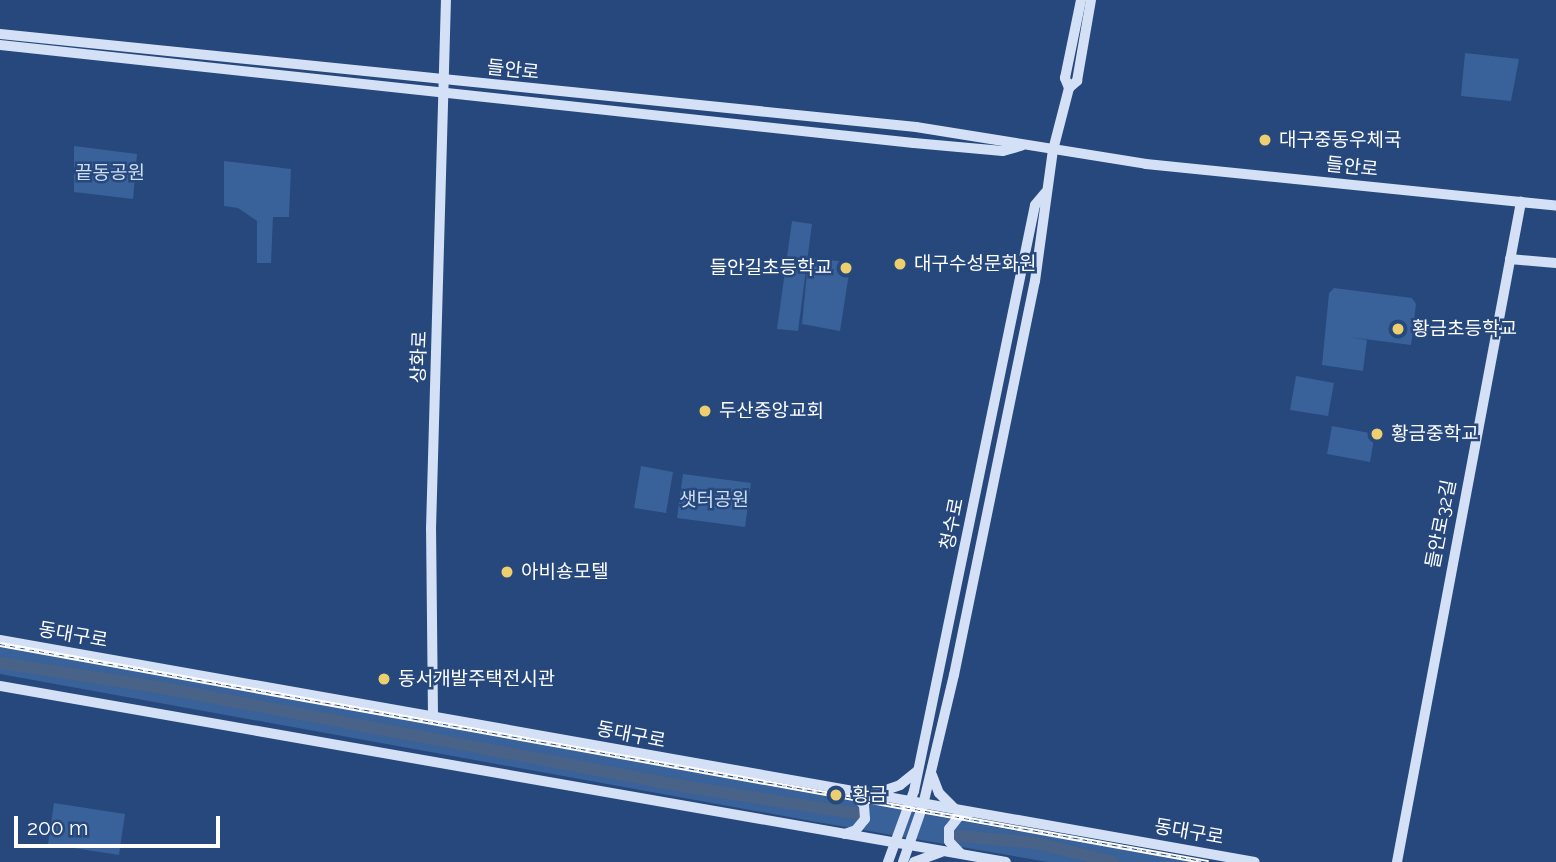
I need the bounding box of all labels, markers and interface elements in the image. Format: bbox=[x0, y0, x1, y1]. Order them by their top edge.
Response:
street label: 들안로 bbox=[486, 56, 540, 84]
place label: 대구중동우체국 bbox=[1279, 129, 1401, 151]
marker: 대구중동우체국 bbox=[1257, 132, 1273, 148]
street label: 들안로 bbox=[1325, 153, 1379, 181]
park label: 끝동공원 bbox=[75, 162, 145, 184]
place label: 대구수성문화원 bbox=[914, 253, 1036, 275]
marker: 대구수성문화원 bbox=[892, 256, 908, 272]
place label: 들안길초등학교 bbox=[710, 257, 832, 279]
marker: 들안길초등학교 bbox=[838, 260, 854, 276]
place label: 황금초등학교 bbox=[1412, 318, 1517, 340]
marker: 황금초등학교 bbox=[1390, 321, 1406, 337]
street label: 상화로 bbox=[407, 330, 431, 384]
place label: 두산중앙교회 bbox=[719, 400, 824, 422]
marker: 두산중앙교회 bbox=[697, 403, 713, 419]
place label: 황금중학교 bbox=[1391, 423, 1478, 445]
marker: 황금중학교 bbox=[1369, 426, 1385, 442]
street label: 들안로32길 bbox=[1421, 478, 1461, 570]
park label: 샛터공원 bbox=[679, 489, 749, 511]
street label: 청수로 bbox=[936, 496, 968, 552]
place label: 아비숑모텔 bbox=[521, 561, 608, 583]
marker: 아비숑모텔 bbox=[499, 564, 515, 580]
street label: 동대구로 bbox=[37, 618, 109, 652]
place label: 동서개발주택전시관 bbox=[398, 668, 555, 690]
marker: 동서개발주택전시관 bbox=[376, 671, 392, 687]
street label: 동대구로 bbox=[595, 717, 667, 753]
place label: 황금 bbox=[852, 784, 887, 806]
marker: 황금 bbox=[826, 785, 846, 805]
scale bar bbox=[18, 802, 224, 846]
text: 200 m bbox=[27, 815, 88, 840]
street label: 동대구로 bbox=[1153, 815, 1225, 849]

